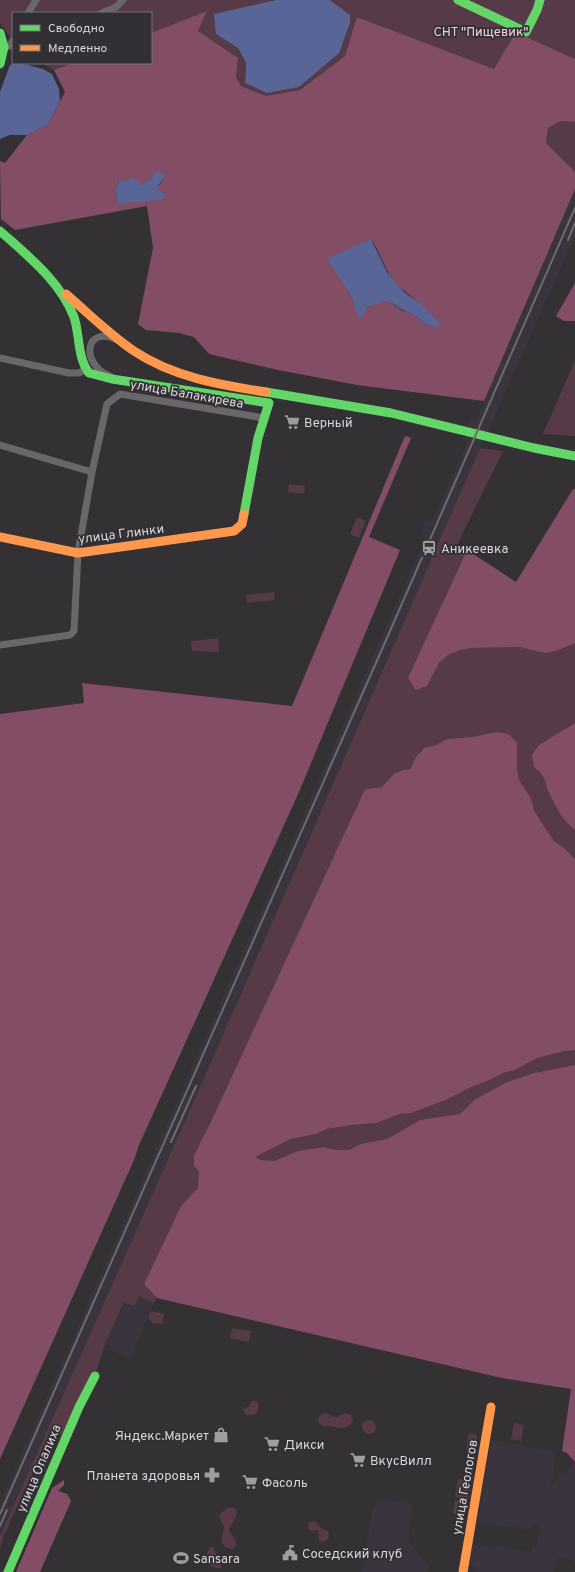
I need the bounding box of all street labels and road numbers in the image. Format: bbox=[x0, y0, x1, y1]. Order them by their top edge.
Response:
street label: улица Балакирева bbox=[129, 377, 245, 413]
street label: улица Глинки bbox=[77, 522, 165, 548]
street label: улица Опалиха bbox=[14, 1422, 66, 1515]
street label: улица Геологов bbox=[450, 1438, 482, 1536]

